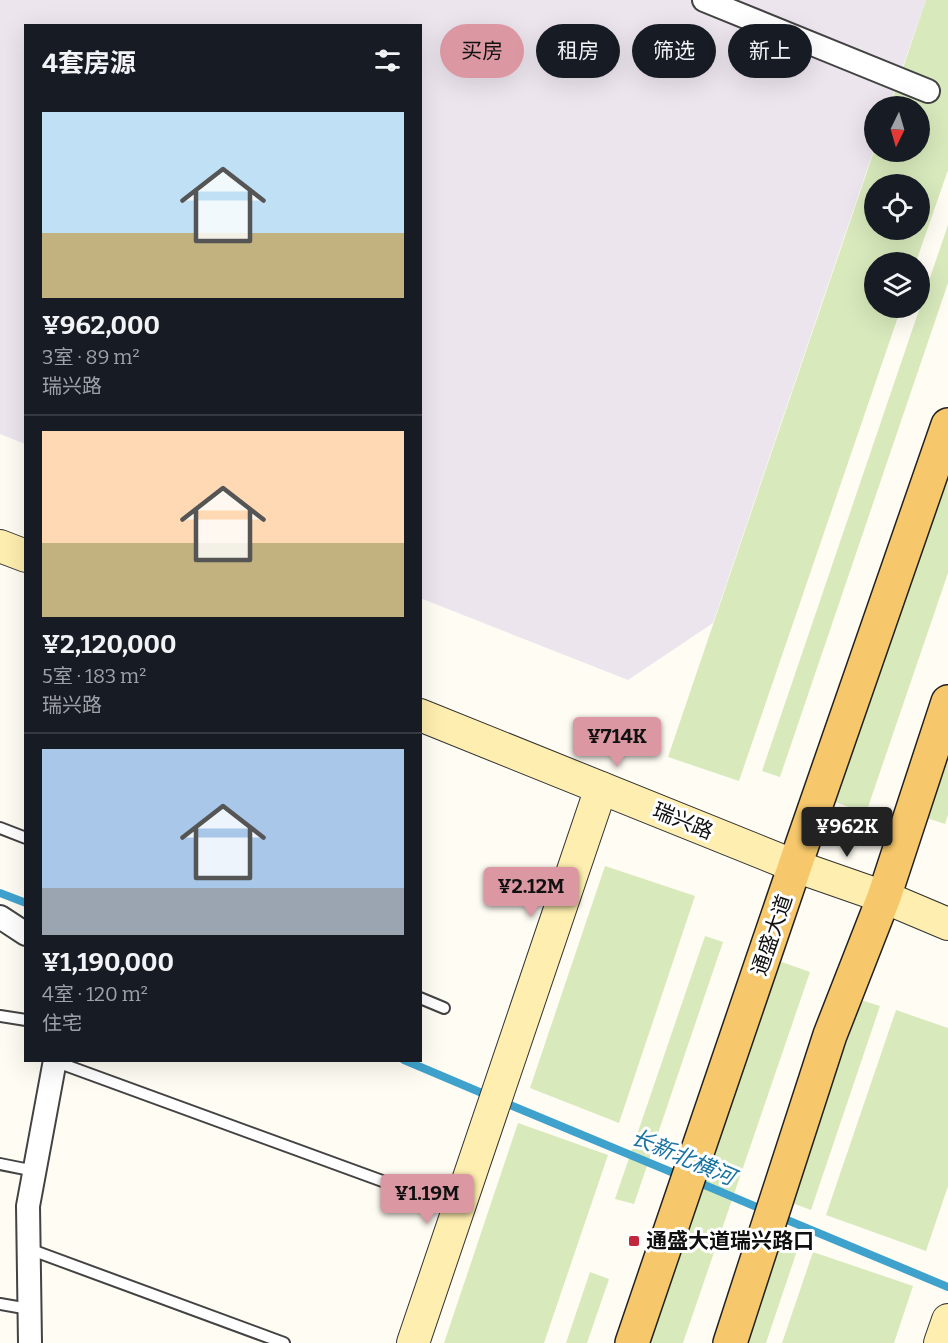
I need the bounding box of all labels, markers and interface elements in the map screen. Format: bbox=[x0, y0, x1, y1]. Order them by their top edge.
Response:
chip: 买房 bbox=[440, 24, 524, 78]
chip: 租房 bbox=[536, 24, 620, 78]
chip: 筛选 bbox=[632, 24, 716, 78]
chip: 新上 bbox=[728, 24, 812, 78]
icon: filters bbox=[371, 44, 404, 77]
text: 4套房源 bbox=[42, 48, 136, 79]
north arrow bbox=[864, 96, 930, 162]
map controls bbox=[864, 96, 930, 318]
icon: home bbox=[169, 151, 277, 259]
button: locate bbox=[864, 174, 930, 240]
button: layers bbox=[864, 252, 930, 318]
text: ¥962,000 bbox=[42, 310, 160, 341]
text: 3室 · 89 m² bbox=[42, 345, 140, 369]
text: 瑞兴路 bbox=[42, 374, 102, 398]
icon: home bbox=[169, 470, 277, 578]
text: ¥2,120,000 bbox=[42, 629, 176, 660]
text: 5室 · 183 m² bbox=[42, 664, 146, 688]
text: 瑞兴路 bbox=[42, 693, 102, 717]
pin: ¥714K bbox=[575, 717, 659, 768]
text: ¥714K bbox=[587, 724, 647, 748]
icon: home bbox=[169, 788, 277, 896]
street label: 瑞兴路 bbox=[649, 797, 717, 845]
pin: ¥962K bbox=[805, 807, 889, 858]
text: ¥962K bbox=[816, 814, 878, 838]
pin: ¥2.12M bbox=[482, 867, 580, 918]
text: ¥2.12M bbox=[498, 874, 564, 898]
street label: 通盛大道 bbox=[746, 891, 798, 979]
text: ¥1,190,000 bbox=[42, 947, 174, 978]
text: 4室 · 120 m² bbox=[42, 982, 148, 1006]
text: 住宅 bbox=[42, 1011, 82, 1035]
water label: 长新北横河 bbox=[627, 1123, 743, 1192]
pin: ¥1.19M bbox=[378, 1174, 476, 1225]
text: ¥1.19M bbox=[395, 1181, 459, 1205]
place label: 通盛大道瑞兴路口 bbox=[646, 1228, 814, 1254]
marker: 通盛大道瑞兴路口 bbox=[627, 1234, 641, 1248]

